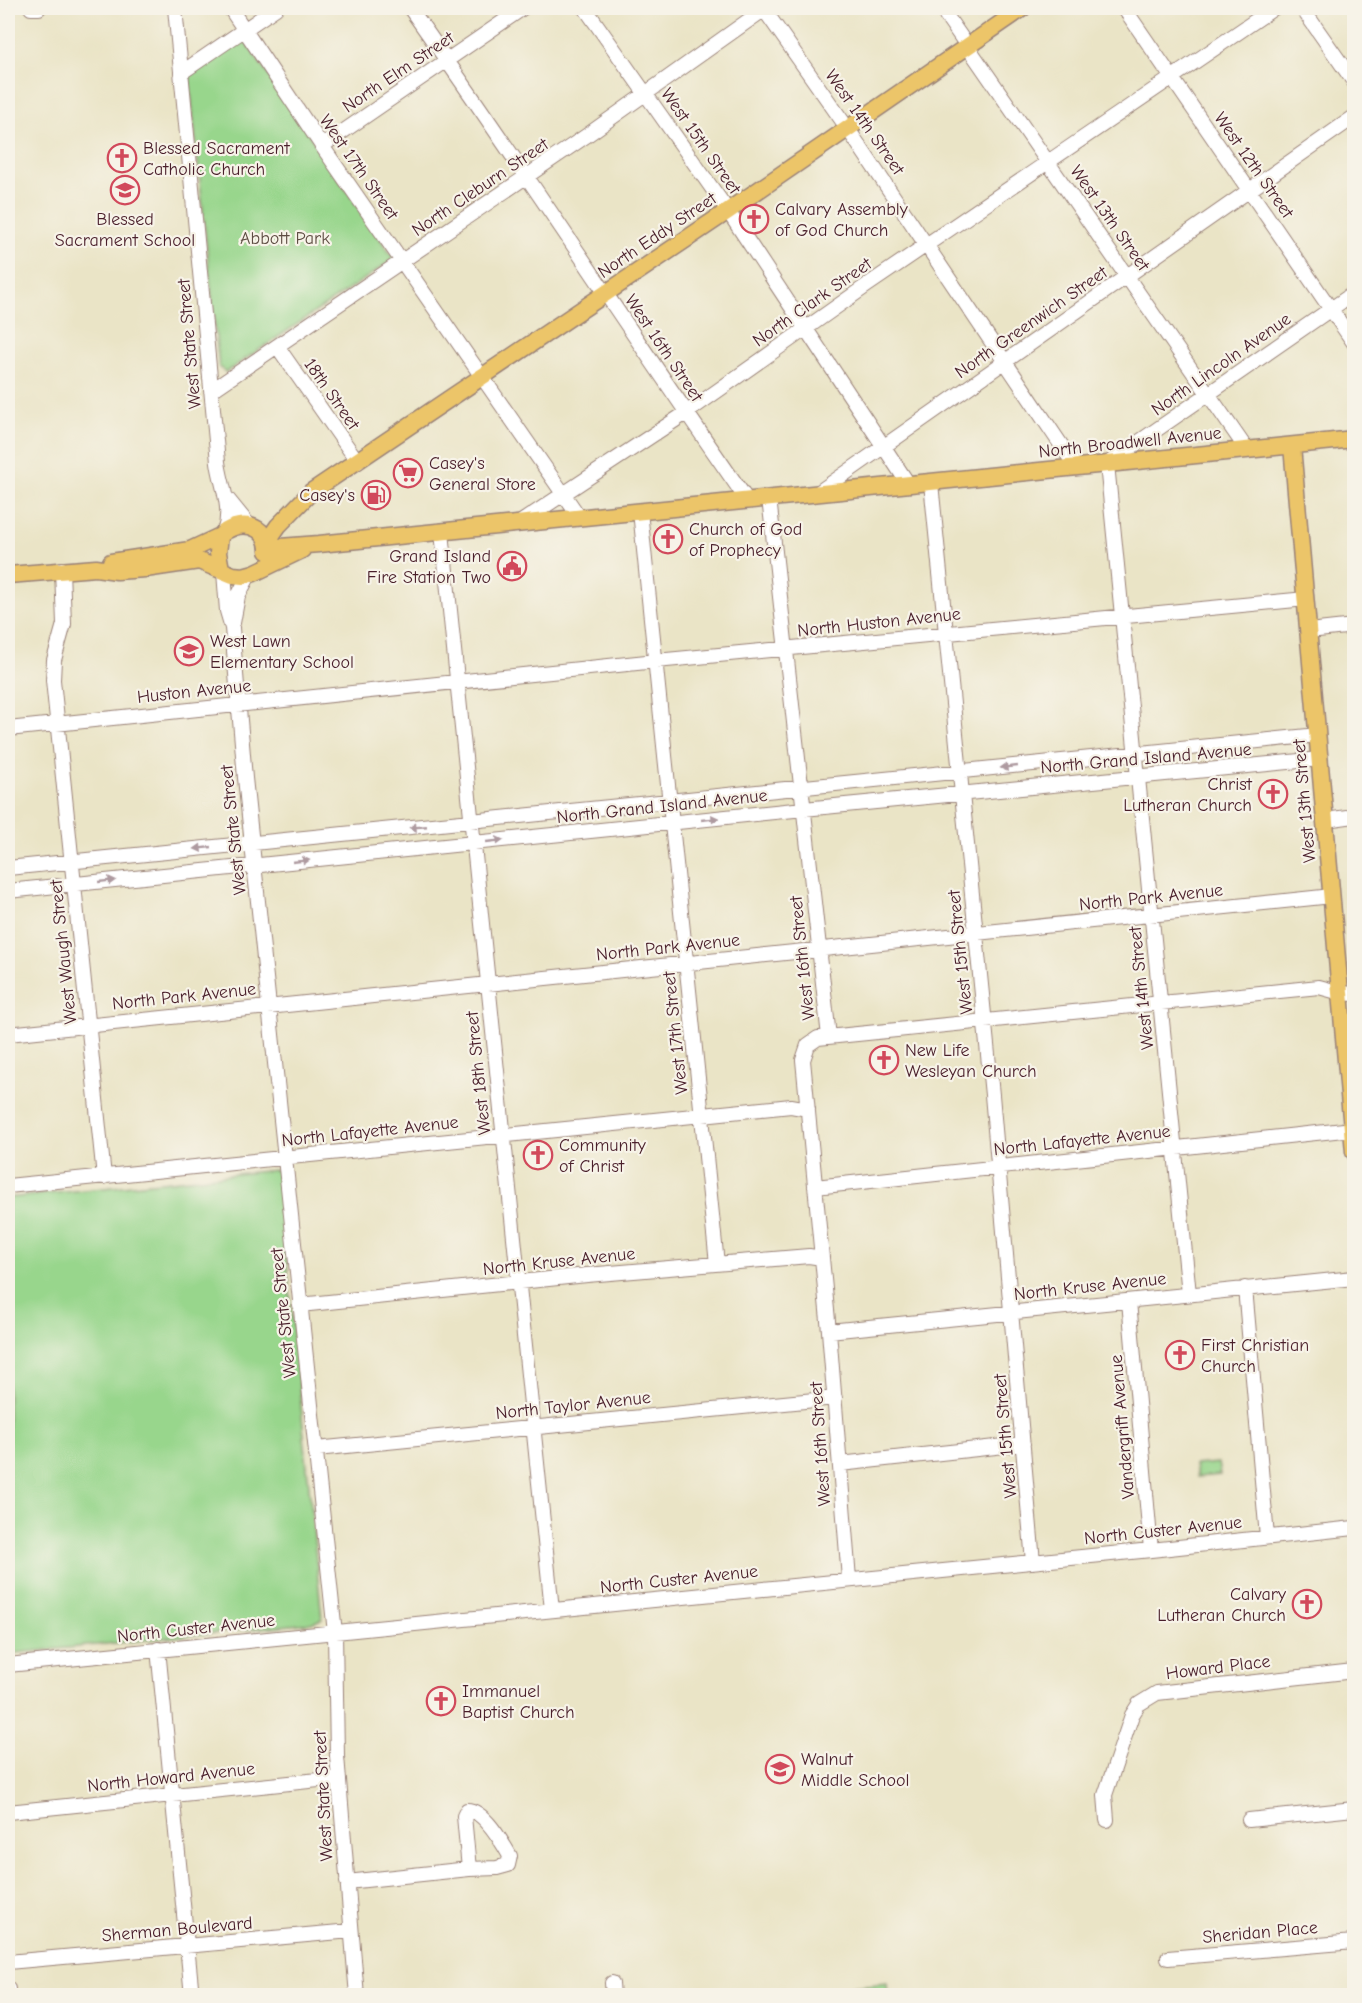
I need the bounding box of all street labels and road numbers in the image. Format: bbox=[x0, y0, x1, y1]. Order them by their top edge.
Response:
street label: North Elm Street bbox=[338, 27, 459, 117]
street label: West 14th Street bbox=[821, 66, 909, 180]
street label: West 15th Street bbox=[656, 84, 745, 199]
street label: West 12th Street bbox=[1209, 108, 1298, 223]
street label: West 17th Street bbox=[315, 111, 403, 225]
street label: North Cleburn Street bbox=[408, 133, 553, 241]
street label: West 13th Street bbox=[1065, 161, 1154, 276]
street label: North Eddy Street bbox=[594, 188, 721, 283]
street label: North Clark Street bbox=[749, 253, 877, 351]
street label: North Greenwich Street bbox=[951, 261, 1112, 383]
street label: West State Street bbox=[173, 277, 206, 410]
street label: West 16th Street bbox=[620, 291, 708, 407]
street label: North Lincoln Avenue bbox=[1148, 308, 1295, 420]
street label: 18th Street bbox=[299, 355, 364, 435]
street label: North Broadwell Avenue bbox=[1038, 422, 1223, 463]
street label: North Huston Avenue bbox=[796, 603, 962, 642]
street label: Huston Avenue bbox=[136, 675, 252, 708]
street label: West 13th Street bbox=[1289, 737, 1320, 864]
street label: North Grand Island Avenue bbox=[1040, 739, 1253, 778]
street label: West State Street bbox=[216, 763, 251, 896]
street label: North Grand Island Avenue bbox=[556, 785, 769, 828]
street label: West Waugh Street bbox=[45, 878, 82, 1025]
street label: North Park Avenue bbox=[1078, 879, 1224, 915]
street label: West 15th Street bbox=[943, 888, 977, 1015]
street label: West 16th Street bbox=[785, 894, 819, 1021]
street label: West 14th Street bbox=[1124, 924, 1158, 1051]
street label: North Park Avenue bbox=[595, 929, 741, 965]
street label: West 17th Street bbox=[659, 970, 692, 1095]
street label: North Park Avenue bbox=[111, 978, 257, 1014]
street label: West 18th Street bbox=[461, 1009, 495, 1136]
street label: North Lafayette Avenue bbox=[281, 1112, 460, 1151]
street label: North Lafayette Avenue bbox=[993, 1121, 1172, 1160]
street label: North Kruse Avenue bbox=[482, 1243, 636, 1280]
street label: West State Street bbox=[266, 1246, 301, 1379]
street label: North Kruse Avenue bbox=[1013, 1268, 1167, 1305]
street label: Vandergrift Avenue bbox=[1106, 1354, 1139, 1500]
street label: West 15th Street bbox=[990, 1372, 1021, 1499]
street label: West 16th Street bbox=[806, 1380, 835, 1507]
street label: North Taylor Avenue bbox=[494, 1387, 652, 1424]
street label: North Custer Avenue bbox=[1083, 1512, 1243, 1549]
street label: North Custer Avenue bbox=[599, 1561, 759, 1598]
street label: North Custer Avenue bbox=[116, 1610, 276, 1647]
street label: Howard Place bbox=[1165, 1651, 1272, 1684]
street label: West State Street bbox=[310, 1729, 337, 1862]
street label: North Howard Avenue bbox=[86, 1758, 256, 1797]
street label: Sherman Boulevard bbox=[101, 1912, 253, 1947]
street label: Sheridan Place bbox=[1202, 1917, 1319, 1948]

